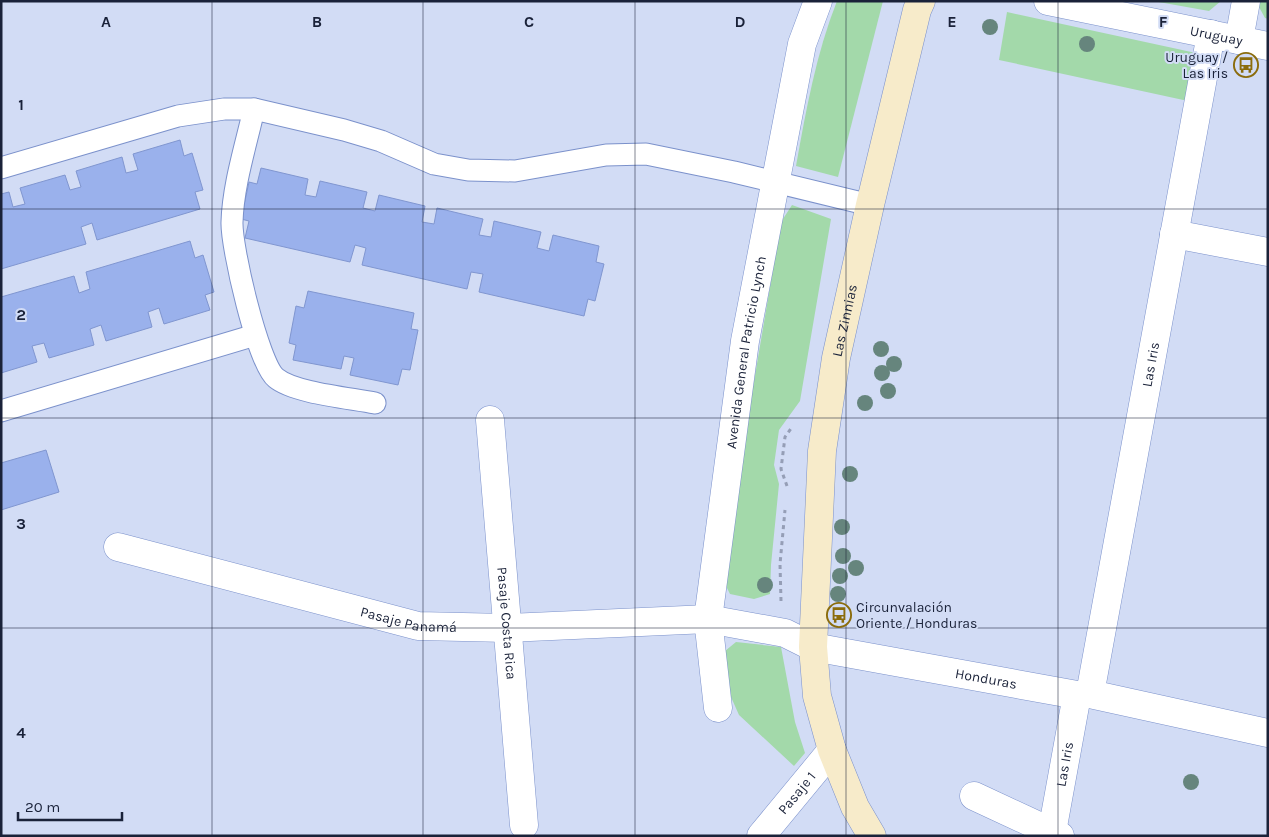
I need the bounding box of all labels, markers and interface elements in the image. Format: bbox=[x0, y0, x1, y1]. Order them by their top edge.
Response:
text: A bbox=[101, 12, 111, 31]
text: B bbox=[312, 12, 322, 31]
text: C bbox=[524, 12, 534, 31]
text: D bbox=[735, 12, 746, 31]
text: E bbox=[947, 12, 957, 31]
text: F bbox=[1159, 12, 1168, 31]
street label: Uruguay bbox=[1189, 22, 1245, 49]
place label: Uruguay / Las Iris bbox=[1165, 49, 1228, 82]
bus stop icon: Uruguay / Las Iris bbox=[1233, 52, 1259, 78]
text: 1 bbox=[18, 95, 24, 114]
street label: Avenida General Patricio Lynch bbox=[722, 254, 770, 450]
street label: Las Zinnias bbox=[828, 283, 861, 358]
text: 2 bbox=[16, 305, 26, 324]
street label: Las Iris bbox=[1138, 341, 1163, 388]
text: 3 bbox=[16, 514, 26, 533]
street label: Pasaje Costa Rica bbox=[494, 566, 520, 680]
place label: Circunvalación Oriente / Honduras bbox=[856, 599, 977, 632]
bus stop icon: Circunvalación Oriente / Honduras bbox=[826, 602, 852, 628]
street label: Pasaje Panamá bbox=[359, 603, 457, 635]
street label: Honduras bbox=[954, 665, 1018, 692]
text: 4 bbox=[16, 723, 26, 742]
street label: Las Iris bbox=[1052, 740, 1077, 788]
street label: Pasaje 1 bbox=[774, 768, 819, 818]
scale bar bbox=[18, 790, 121, 822]
text: 20 m bbox=[25, 798, 60, 816]

